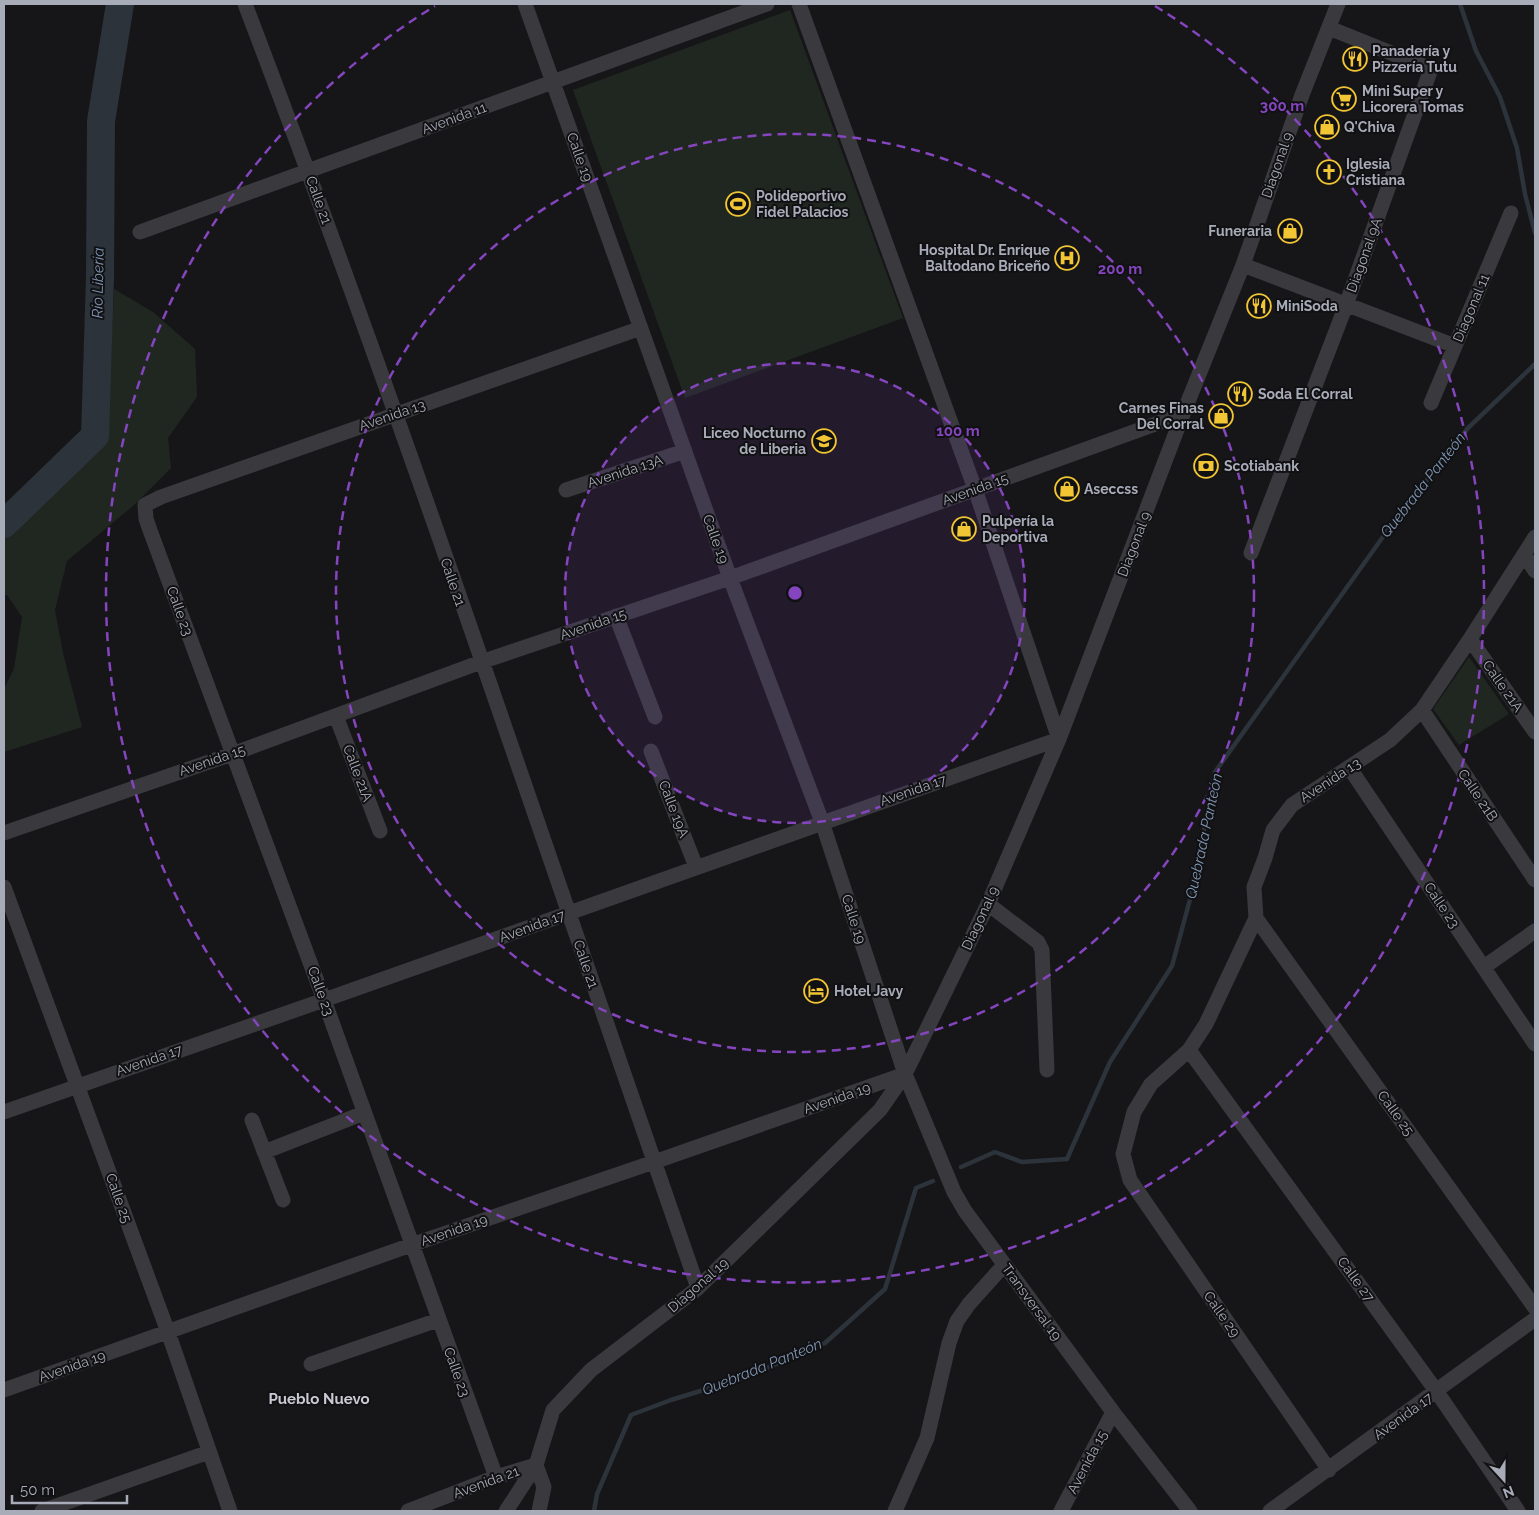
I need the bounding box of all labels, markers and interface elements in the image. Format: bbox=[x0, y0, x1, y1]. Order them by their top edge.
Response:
place label: Panadería y Pizzería Tutu bbox=[1372, 43, 1457, 75]
restaurant icon: Panadería y Pizzería Tutu bbox=[1342, 46, 1368, 72]
place label: Mini Super y Licorera Tomas bbox=[1362, 83, 1464, 115]
supermarket icon: Mini Super y Licorera Tomas bbox=[1331, 86, 1357, 112]
text: 300 m bbox=[1260, 97, 1304, 115]
street label: Avenida 11 bbox=[420, 99, 488, 137]
shop icon: Q'Chiva bbox=[1314, 114, 1340, 140]
place label: Q'Chiva bbox=[1344, 119, 1395, 135]
street label: Calle 19 bbox=[564, 130, 596, 184]
street label: Diagonal 9 bbox=[1258, 130, 1296, 200]
place label: Iglesia Cristiana bbox=[1346, 156, 1405, 188]
church icon: Iglesia Cristiana bbox=[1316, 159, 1342, 185]
street label: Calle 21 bbox=[303, 174, 335, 226]
place label: Polideportivo Fidel Palacios bbox=[756, 188, 849, 220]
sports icon: Polideportivo Fidel Palacios bbox=[725, 191, 751, 217]
street label: Diagonal 9A bbox=[1343, 215, 1385, 294]
shop icon: Funeraria bbox=[1277, 218, 1303, 244]
place label: Funeraria bbox=[1208, 223, 1272, 239]
place label: Hospital Dr. Enrique Baltodano Briceño bbox=[919, 242, 1051, 274]
hospital icon: Hospital Dr. Enrique Baltodano Briceño bbox=[1054, 245, 1080, 271]
water label: Río Liberia bbox=[88, 248, 108, 318]
text: 200 m bbox=[1098, 260, 1142, 278]
street label: Diagonal 11 bbox=[1449, 272, 1493, 344]
restaurant icon: MiniSoda bbox=[1246, 293, 1272, 319]
place label: MiniSoda bbox=[1276, 298, 1338, 314]
restaurant icon: Soda El Corral bbox=[1227, 381, 1253, 407]
place label: Soda El Corral bbox=[1258, 386, 1353, 402]
street label: Avenida 13 bbox=[357, 396, 427, 434]
place label: Carnes Finas Del Corral bbox=[1119, 400, 1205, 432]
shop icon: Carnes Finas Del Corral bbox=[1208, 403, 1234, 429]
text: 100 m bbox=[936, 422, 980, 440]
place label: Liceo Nocturno de Liberia bbox=[703, 425, 807, 457]
school or university icon: Liceo Nocturno de Liberia bbox=[811, 428, 837, 454]
water label: Quebrada Panteón bbox=[1377, 429, 1469, 541]
street label: Avenida 13A bbox=[585, 451, 665, 491]
bank icon: Scotiabank bbox=[1193, 453, 1219, 479]
place label: Scotiabank bbox=[1224, 458, 1299, 474]
street label: Avenida 15 bbox=[940, 470, 1011, 508]
shop icon: Aseccss bbox=[1054, 476, 1080, 502]
place label: Aseccss bbox=[1084, 481, 1138, 497]
street label: Diagonal 9 bbox=[1114, 509, 1154, 579]
street label: Calle 19 bbox=[700, 512, 732, 566]
place label: Pulpería la Deportiva bbox=[982, 513, 1054, 545]
shop icon: Pulpería la Deportiva bbox=[951, 516, 977, 542]
street label: Calle 21 bbox=[437, 556, 469, 608]
street label: Calle 23 bbox=[164, 584, 196, 638]
centre of rings bbox=[786, 584, 804, 602]
street label: Avenida 15 bbox=[558, 605, 629, 643]
street label: Calle 21A bbox=[1479, 657, 1527, 715]
street label: Avenida 15 bbox=[177, 741, 248, 779]
street label: Calle 21A bbox=[340, 742, 376, 804]
street label: Avenida 13 bbox=[1297, 754, 1363, 806]
street label: Calle 21B bbox=[1455, 766, 1501, 824]
street label: Avenida 17 bbox=[878, 771, 949, 809]
water label: Quebrada Panteón bbox=[1182, 772, 1226, 900]
street label: Calle 19A bbox=[656, 778, 692, 841]
street label: Calle 23 bbox=[1421, 879, 1463, 931]
street label: Diagonal 9 bbox=[958, 884, 1002, 952]
street label: Calle 19 bbox=[839, 892, 869, 946]
street label: Avenida 17 bbox=[497, 907, 568, 945]
street label: Calle 21 bbox=[570, 938, 602, 990]
street label: Calle 23 bbox=[305, 964, 337, 1018]
hotel icon: Hotel Javy bbox=[803, 978, 829, 1004]
place label: Hotel Javy bbox=[834, 983, 904, 999]
street label: Avenida 17 bbox=[114, 1041, 185, 1079]
street label: Avenida 19 bbox=[801, 1079, 873, 1117]
street label: Calle 25 bbox=[1374, 1087, 1418, 1139]
street label: Calle 25 bbox=[103, 1171, 135, 1225]
street label: Avenida 19 bbox=[418, 1211, 490, 1249]
street label: Calle 27 bbox=[1334, 1253, 1378, 1305]
street label: Diagonal 19 bbox=[665, 1254, 731, 1316]
street label: Transversal 19 bbox=[999, 1261, 1065, 1343]
street label: Calle 29 bbox=[1200, 1288, 1244, 1340]
water label: Quebrada Panteón bbox=[699, 1335, 825, 1399]
street label: Calle 23 bbox=[441, 1345, 473, 1399]
street label: Avenida 19 bbox=[36, 1347, 108, 1385]
street label: Avenida 17 bbox=[1370, 1389, 1436, 1443]
district label: Pueblo Nuevo bbox=[268, 1390, 370, 1408]
street label: Avenida 15 bbox=[1064, 1427, 1110, 1496]
north arrow bbox=[1479, 1455, 1529, 1505]
street label: Avenida 21 bbox=[451, 1463, 521, 1501]
scale bar bbox=[12, 1472, 128, 1504]
text: 50 m bbox=[20, 1481, 55, 1499]
text: N bbox=[1501, 1483, 1517, 1502]

